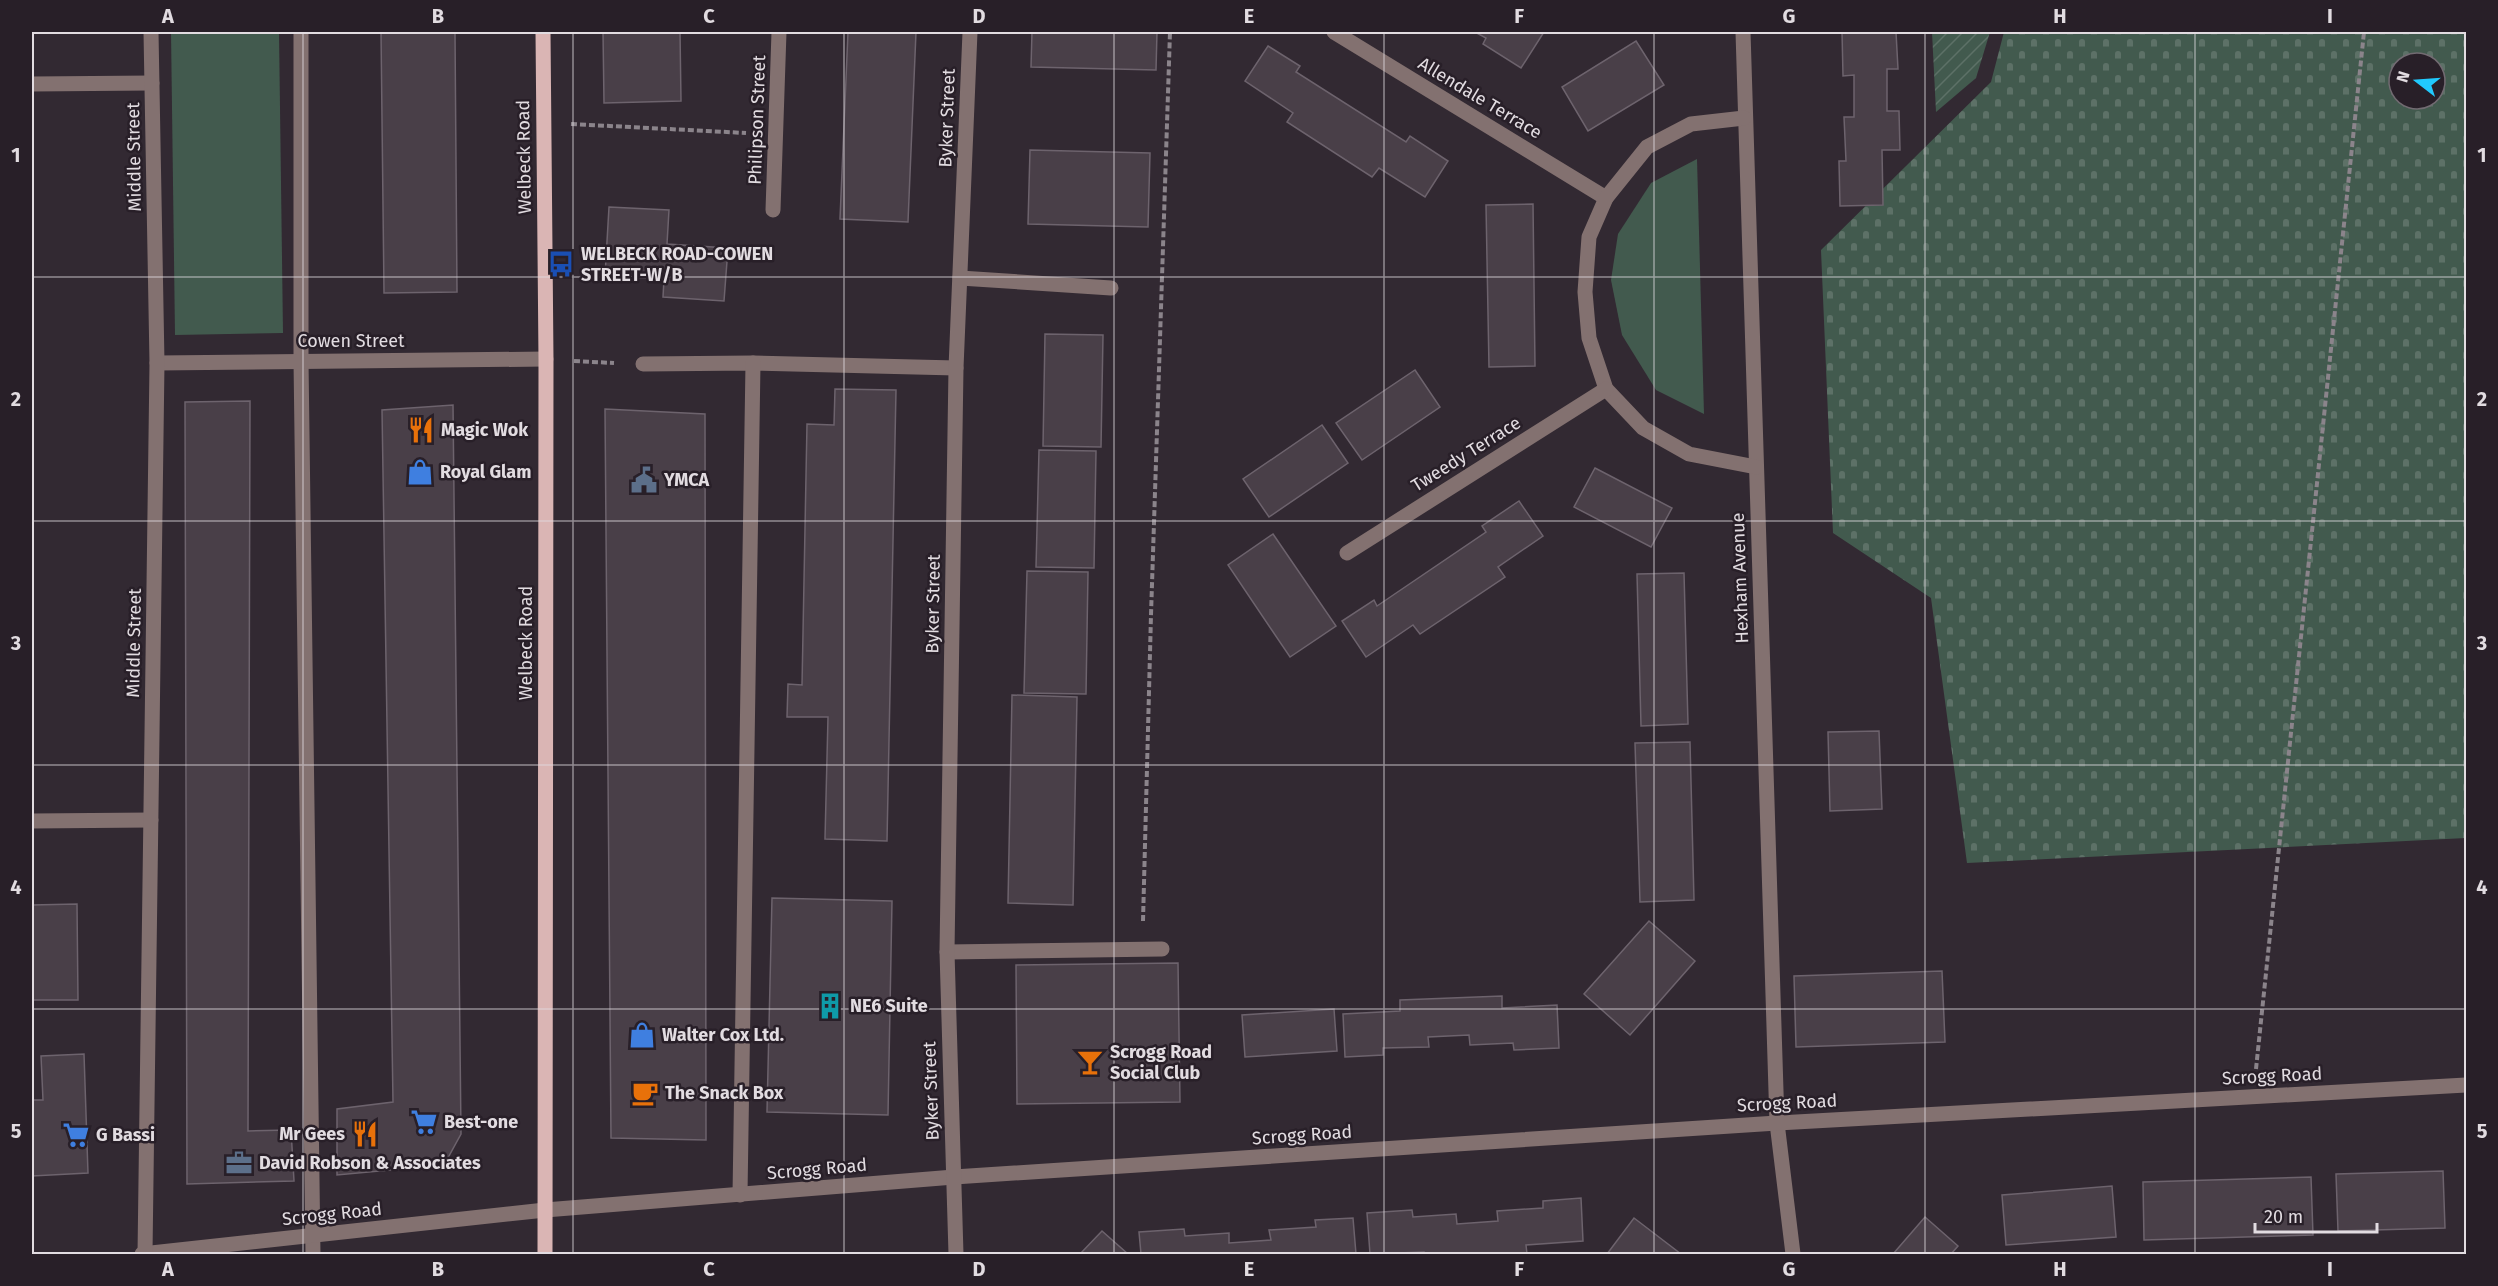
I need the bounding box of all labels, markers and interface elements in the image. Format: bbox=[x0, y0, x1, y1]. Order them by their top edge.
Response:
text: A bbox=[161, 4, 175, 28]
text: B bbox=[432, 4, 444, 28]
text: C bbox=[703, 4, 715, 28]
text: D bbox=[972, 4, 986, 28]
text: E bbox=[1244, 4, 1254, 28]
text: F bbox=[1514, 4, 1524, 28]
text: G bbox=[1783, 4, 1795, 28]
text: H bbox=[2053, 4, 2067, 28]
text: I bbox=[2327, 4, 2333, 28]
north arrow bbox=[2387, 51, 2447, 111]
street label: Allendale Terrace bbox=[1414, 52, 1546, 144]
street label: Philipson Street bbox=[744, 54, 770, 185]
street label: Byker Street bbox=[934, 68, 960, 168]
text: N bbox=[2392, 69, 2414, 85]
street label: Welbeck Road bbox=[512, 100, 536, 214]
street label: Middle Street bbox=[122, 102, 146, 212]
text: 1 bbox=[11, 143, 21, 167]
text: 1 bbox=[2477, 143, 2487, 167]
place label: WELBECK ROAD-COWEN STREET-W/B bbox=[581, 243, 773, 286]
bus stop icon: WELBECK ROAD-COWEN STREET-W/B bbox=[546, 249, 576, 279]
street label: Cowen Street bbox=[297, 330, 405, 352]
text: 2 bbox=[11, 387, 21, 411]
text: 2 bbox=[2477, 387, 2487, 411]
street label: Tweedy Terrace bbox=[1407, 412, 1525, 496]
restaurant icon: Magic Wok bbox=[406, 415, 436, 445]
place label: Magic Wok bbox=[441, 419, 529, 441]
shop icon: Royal Glam bbox=[405, 457, 435, 487]
place label: Royal Glam bbox=[440, 461, 531, 483]
public building icon: YMCA bbox=[629, 465, 659, 495]
place label: YMCA bbox=[663, 469, 710, 491]
street label: Hexham Avenue bbox=[1727, 512, 1753, 644]
street label: Byker Street bbox=[921, 554, 945, 654]
street label: Welbeck Road bbox=[515, 586, 537, 700]
street label: Middle Street bbox=[122, 588, 146, 698]
text: 3 bbox=[10, 631, 21, 655]
text: 3 bbox=[2476, 631, 2487, 655]
text: 4 bbox=[10, 875, 22, 899]
text: 4 bbox=[2476, 875, 2488, 899]
building icon: NE6 Suite bbox=[815, 991, 845, 1021]
place label: NE6 Suite bbox=[850, 995, 928, 1017]
shop icon: Walter Cox Ltd. bbox=[627, 1020, 657, 1050]
place label: Walter Cox Ltd. bbox=[662, 1024, 784, 1046]
street label: Byker Street bbox=[918, 1041, 944, 1141]
place label: Scrogg Road Social Club bbox=[1110, 1041, 1212, 1084]
bar icon: Scrogg Road Social Club bbox=[1075, 1047, 1105, 1077]
street label: Scrogg Road bbox=[2221, 1062, 2323, 1090]
cafe icon: The Snack Box bbox=[630, 1078, 660, 1108]
place label: The Snack Box bbox=[665, 1082, 784, 1104]
street label: Scrogg Road bbox=[1736, 1089, 1838, 1117]
supermarket icon: Best-one bbox=[409, 1107, 439, 1137]
place label: Best-one bbox=[444, 1111, 518, 1133]
text: 5 bbox=[11, 1119, 22, 1143]
restaurant icon: Mr Gees bbox=[350, 1119, 380, 1149]
text: 5 bbox=[2477, 1119, 2488, 1143]
supermarket icon: G Bassi bbox=[61, 1120, 91, 1150]
street label: Scrogg Road bbox=[1251, 1121, 1353, 1149]
place label: Mr Gees bbox=[279, 1123, 345, 1145]
place label: G Bassi bbox=[96, 1124, 155, 1146]
office icon: David Robson & Associates bbox=[224, 1148, 254, 1178]
place label: David Robson & Associates bbox=[259, 1152, 481, 1174]
street label: Scrogg Road bbox=[766, 1154, 868, 1184]
scale bar bbox=[2255, 1196, 2376, 1234]
street label: Scrogg Road bbox=[281, 1198, 383, 1230]
text: 20 m bbox=[2264, 1206, 2303, 1228]
text: A bbox=[161, 1257, 175, 1281]
text: B bbox=[432, 1257, 444, 1281]
text: C bbox=[703, 1257, 715, 1281]
text: D bbox=[972, 1257, 986, 1281]
text: E bbox=[1244, 1257, 1254, 1281]
text: F bbox=[1514, 1257, 1524, 1281]
text: G bbox=[1783, 1257, 1795, 1281]
text: H bbox=[2053, 1257, 2067, 1281]
text: I bbox=[2327, 1257, 2333, 1281]

